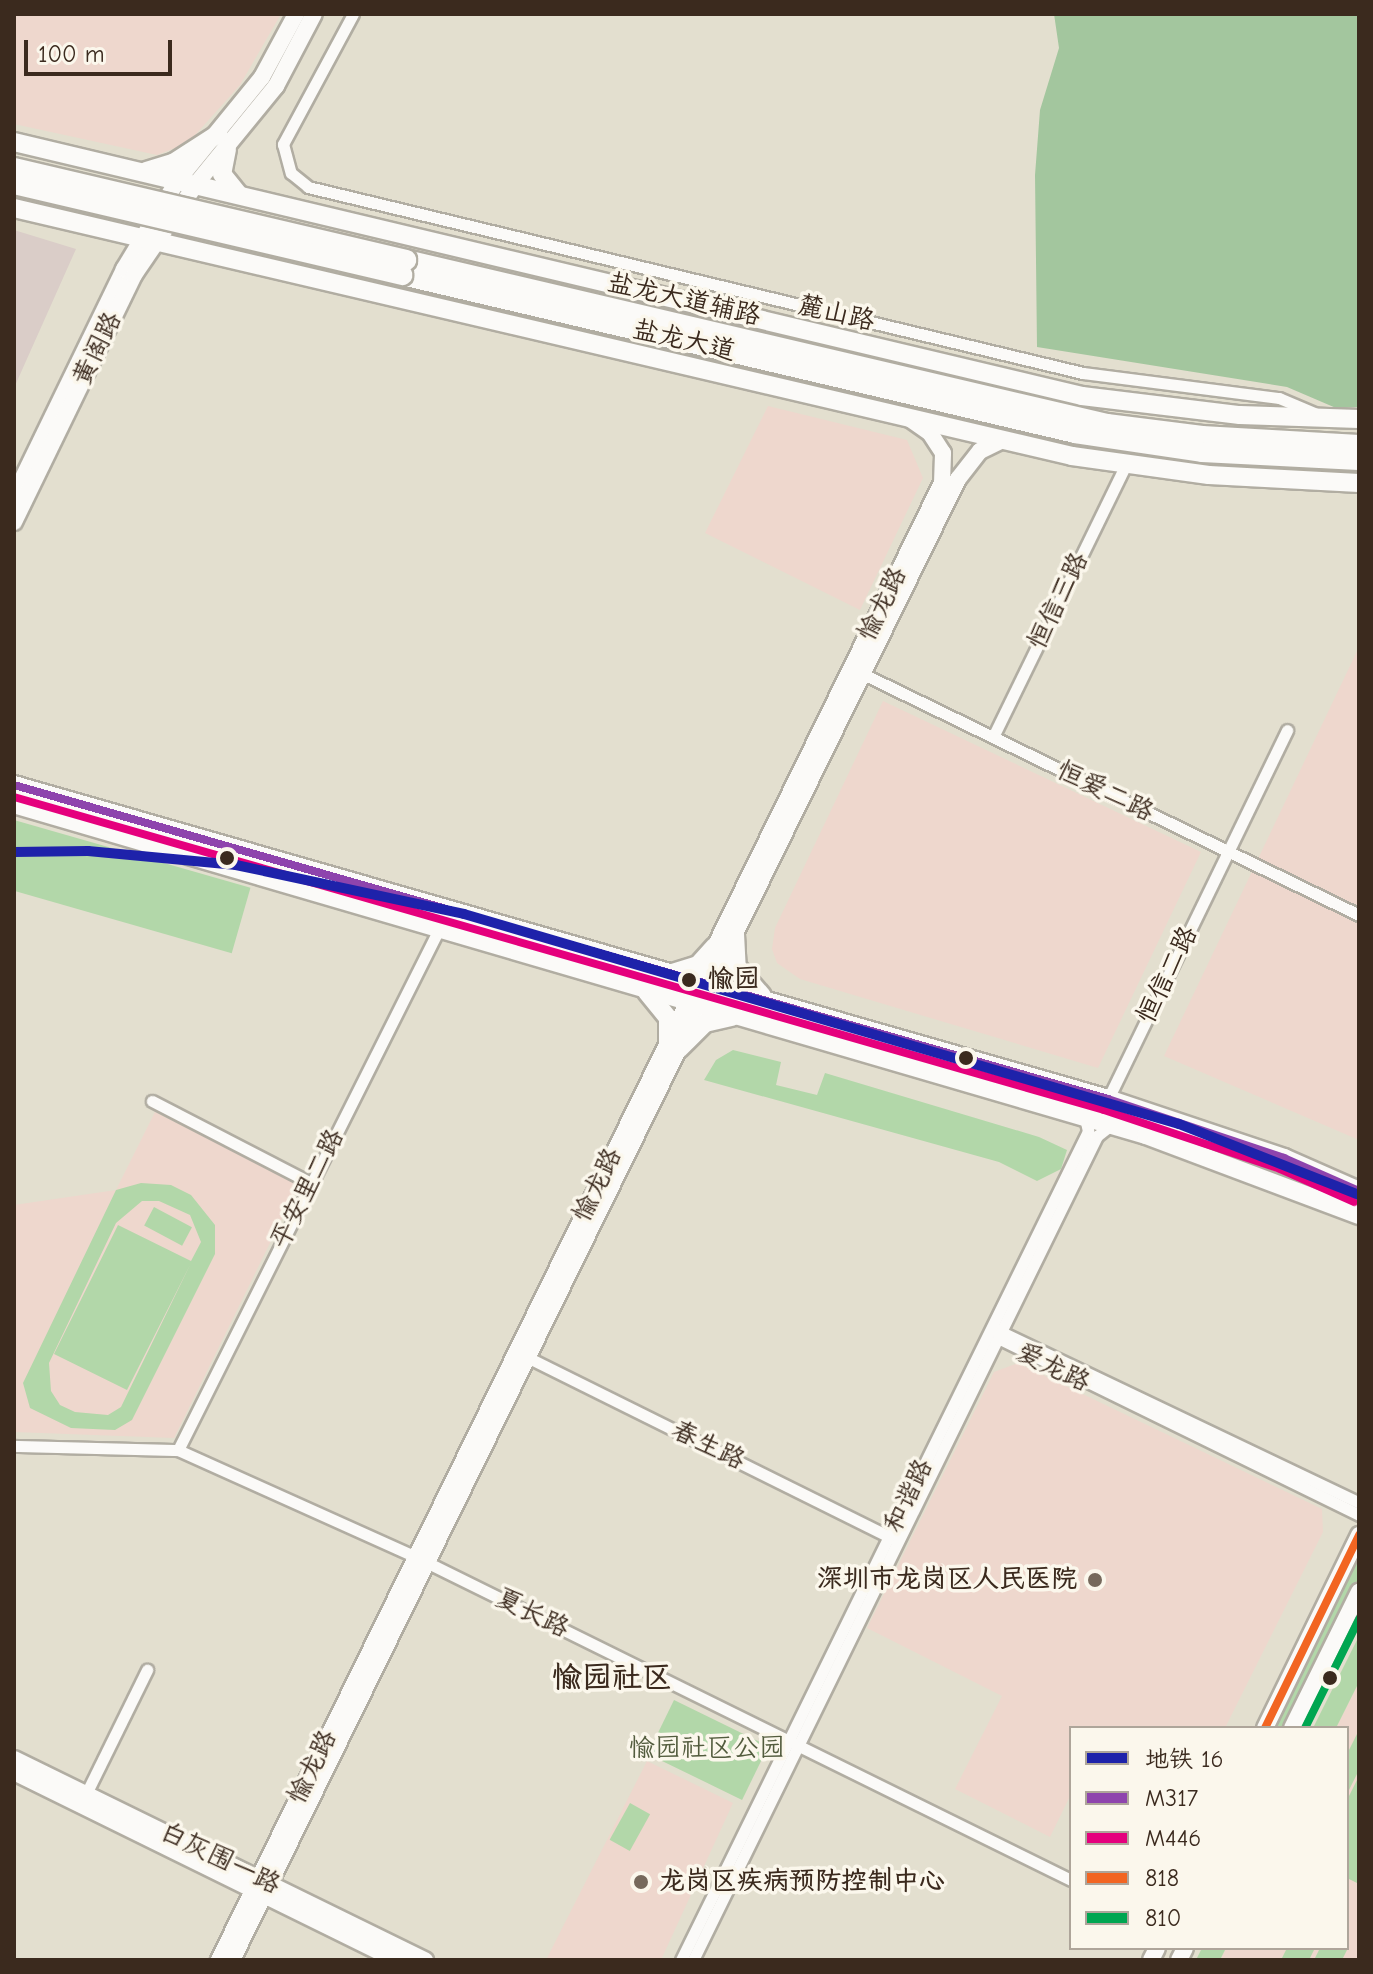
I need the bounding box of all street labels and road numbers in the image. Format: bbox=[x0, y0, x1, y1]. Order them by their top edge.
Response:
street label: 盐龙大道辅路 bbox=[604, 267, 764, 333]
street label: 麓山路 bbox=[794, 290, 878, 338]
street label: 黄阁路 bbox=[67, 307, 129, 391]
street label: 盐龙大道 bbox=[630, 314, 738, 368]
street label: 恒信三路 bbox=[1022, 547, 1096, 655]
street label: 愉龙路 bbox=[852, 562, 914, 646]
street label: 恒爱二路 bbox=[1051, 755, 1159, 829]
street label: 恒信二路 bbox=[1131, 921, 1205, 1029]
street label: 平安里二路 bbox=[265, 1124, 351, 1254]
street label: 愉龙路 bbox=[567, 1143, 629, 1227]
street label: 爱龙路 bbox=[1011, 1337, 1095, 1399]
street label: 春生路 bbox=[666, 1415, 750, 1477]
street label: 和谐路 bbox=[878, 1454, 940, 1538]
street label: 夏长路 bbox=[490, 1583, 574, 1645]
street label: 愉龙路 bbox=[282, 1725, 344, 1809]
street label: 白灰围一路 bbox=[155, 1816, 285, 1902]

